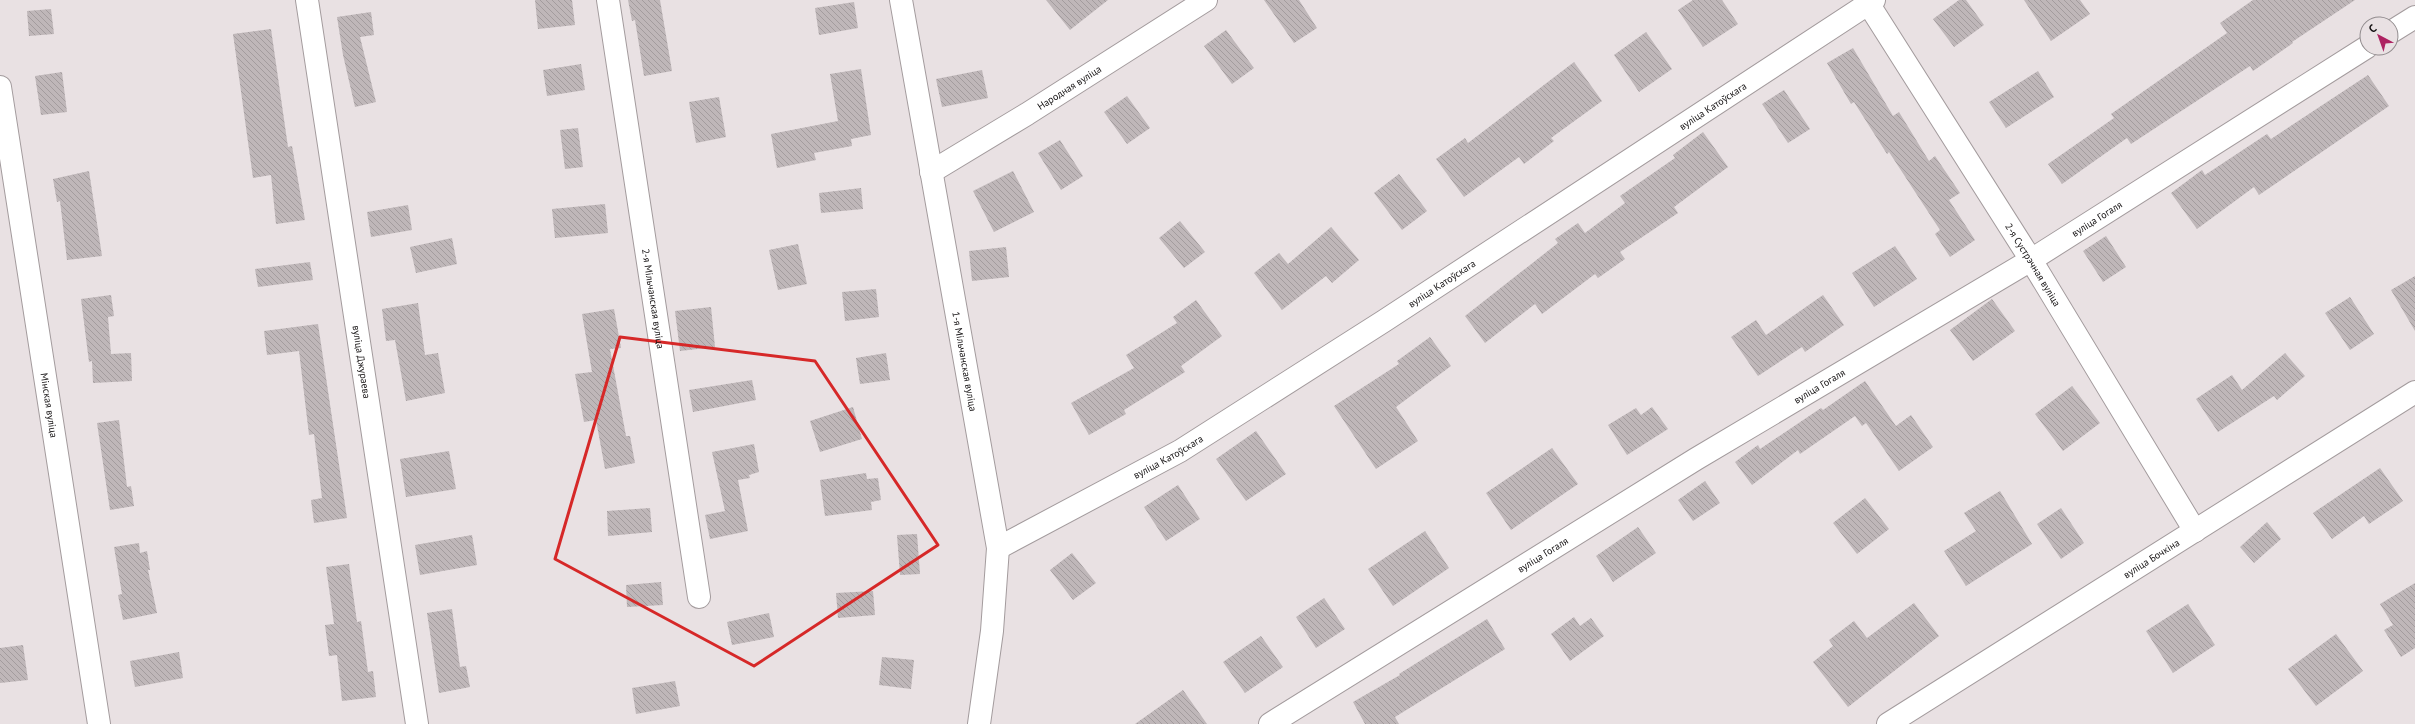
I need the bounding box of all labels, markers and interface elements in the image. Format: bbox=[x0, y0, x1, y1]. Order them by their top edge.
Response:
north arrow bbox=[2359, 16, 2399, 56]
text: С bbox=[2366, 21, 2379, 36]
street label: Народная вуліца bbox=[1035, 62, 1104, 113]
street label: вуліца Катоўскага bbox=[1677, 79, 1749, 133]
street label: вуліца Гогаля bbox=[2069, 198, 2125, 240]
street label: 2-я Сустрэчная вуліца bbox=[2002, 221, 2064, 309]
street label: 2-я Мільчанская вуліца bbox=[639, 248, 667, 350]
street label: вуліца Катоўскага bbox=[1406, 257, 1478, 311]
street label: 1-я Мільчанская вуліца bbox=[949, 311, 980, 412]
street label: вуліца Джураева bbox=[350, 325, 373, 399]
street label: вуліца Гогаля bbox=[1791, 366, 1848, 407]
street label: Мінская вуліца bbox=[38, 372, 60, 439]
street label: вуліца Катоўскага bbox=[1131, 432, 1206, 482]
street label: вуліца Гогаля bbox=[1515, 534, 1571, 576]
street label: вуліца Бочкіна bbox=[2121, 536, 2182, 581]

